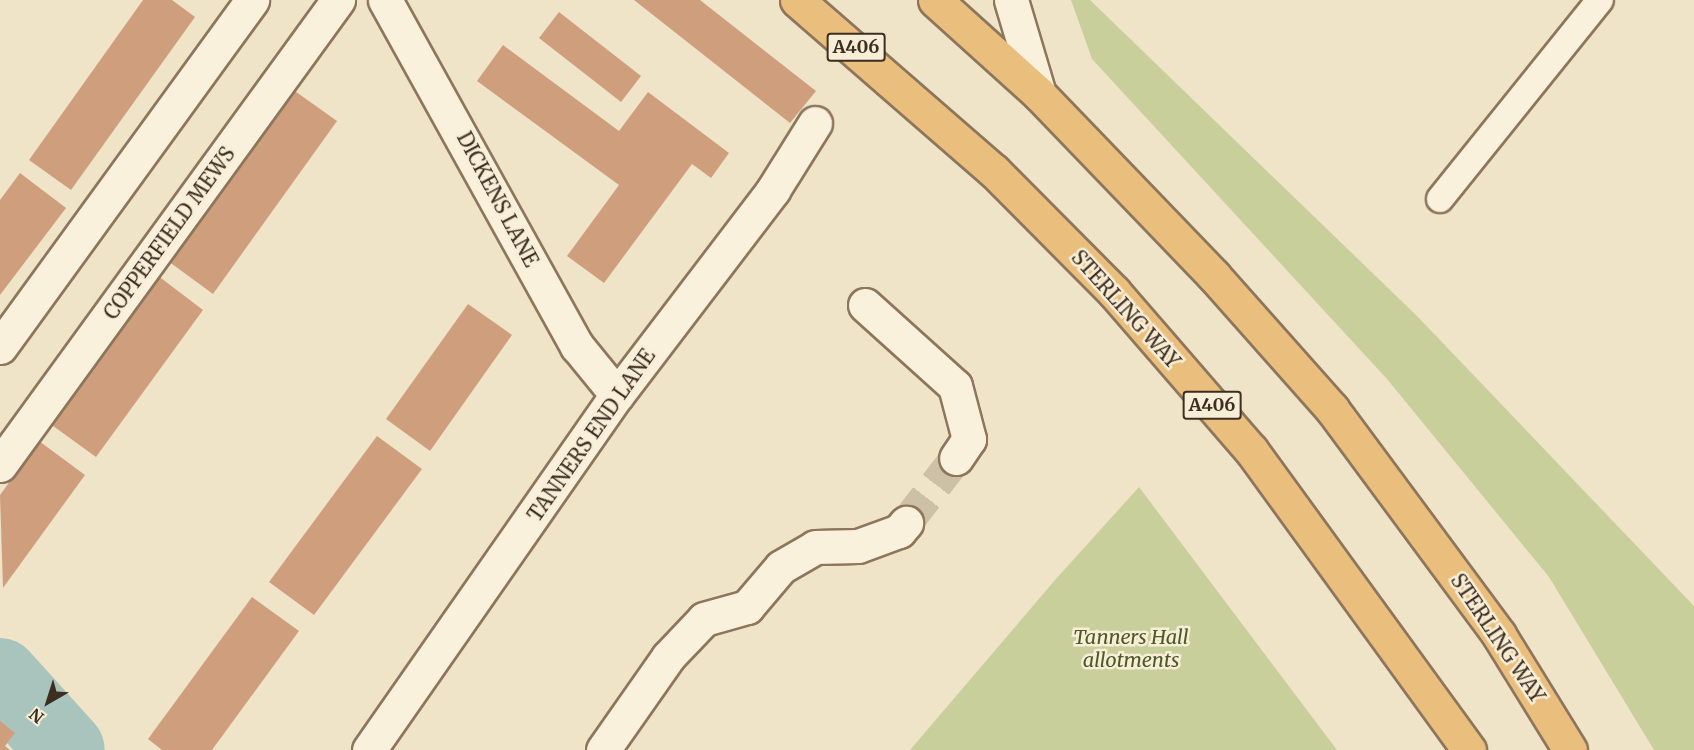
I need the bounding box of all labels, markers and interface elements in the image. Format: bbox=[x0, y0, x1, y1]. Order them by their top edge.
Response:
road number: A406 bbox=[826, 32, 886, 62]
street label: DICKENS LANE bbox=[452, 128, 544, 270]
street label: COPPERFIELD MEWS bbox=[98, 142, 240, 324]
street label: STERLING WAY bbox=[1067, 245, 1185, 373]
street label: TANNERS END LANE bbox=[522, 344, 660, 526]
road number: A406 bbox=[1182, 390, 1242, 420]
street label: STERLING WAY bbox=[1446, 569, 1550, 707]
park label: Tanners Hall allotments bbox=[1073, 624, 1189, 671]
north arrow bbox=[18, 672, 78, 732]
text: N bbox=[25, 704, 48, 728]

